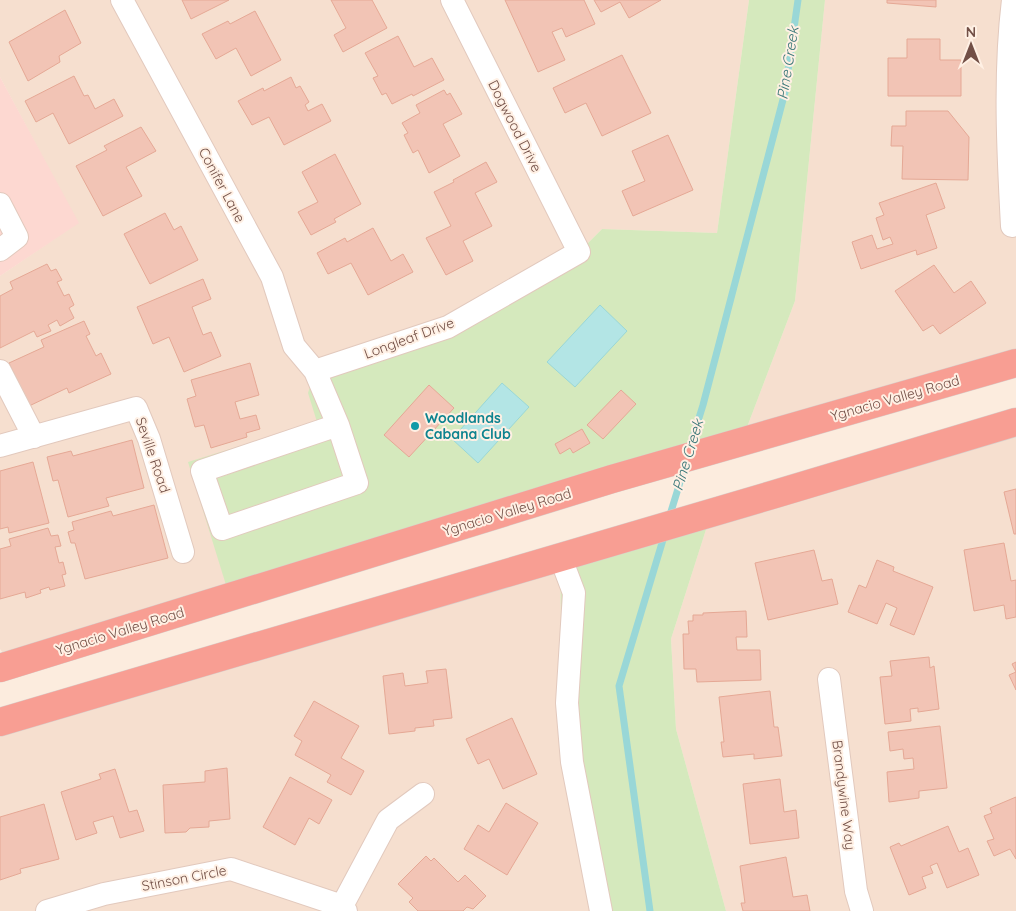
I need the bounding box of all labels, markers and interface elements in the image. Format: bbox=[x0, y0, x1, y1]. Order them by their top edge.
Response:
north arrow bbox=[946, 20, 996, 70]
water label: Pine Creek bbox=[772, 23, 803, 101]
text: N bbox=[966, 23, 976, 41]
street label: Dogwood Drive bbox=[484, 77, 546, 175]
street label: Conifer Lane bbox=[195, 144, 249, 226]
street label: Longleaf Drive bbox=[361, 313, 457, 363]
street label: Ygnacio Valley Road bbox=[828, 371, 962, 425]
place label: Woodlands Cabana Club bbox=[425, 409, 511, 443]
street label: Seville Road bbox=[132, 415, 174, 495]
water label: Pine Creek bbox=[668, 415, 708, 493]
marker: Woodlands Cabana Club bbox=[409, 420, 421, 432]
street label: Ygnacio Valley Road bbox=[441, 484, 573, 540]
street label: Ygnacio Valley Road bbox=[54, 603, 186, 659]
street label: Brandywine Way bbox=[828, 739, 860, 851]
street label: Stinson Circle bbox=[140, 861, 228, 895]

